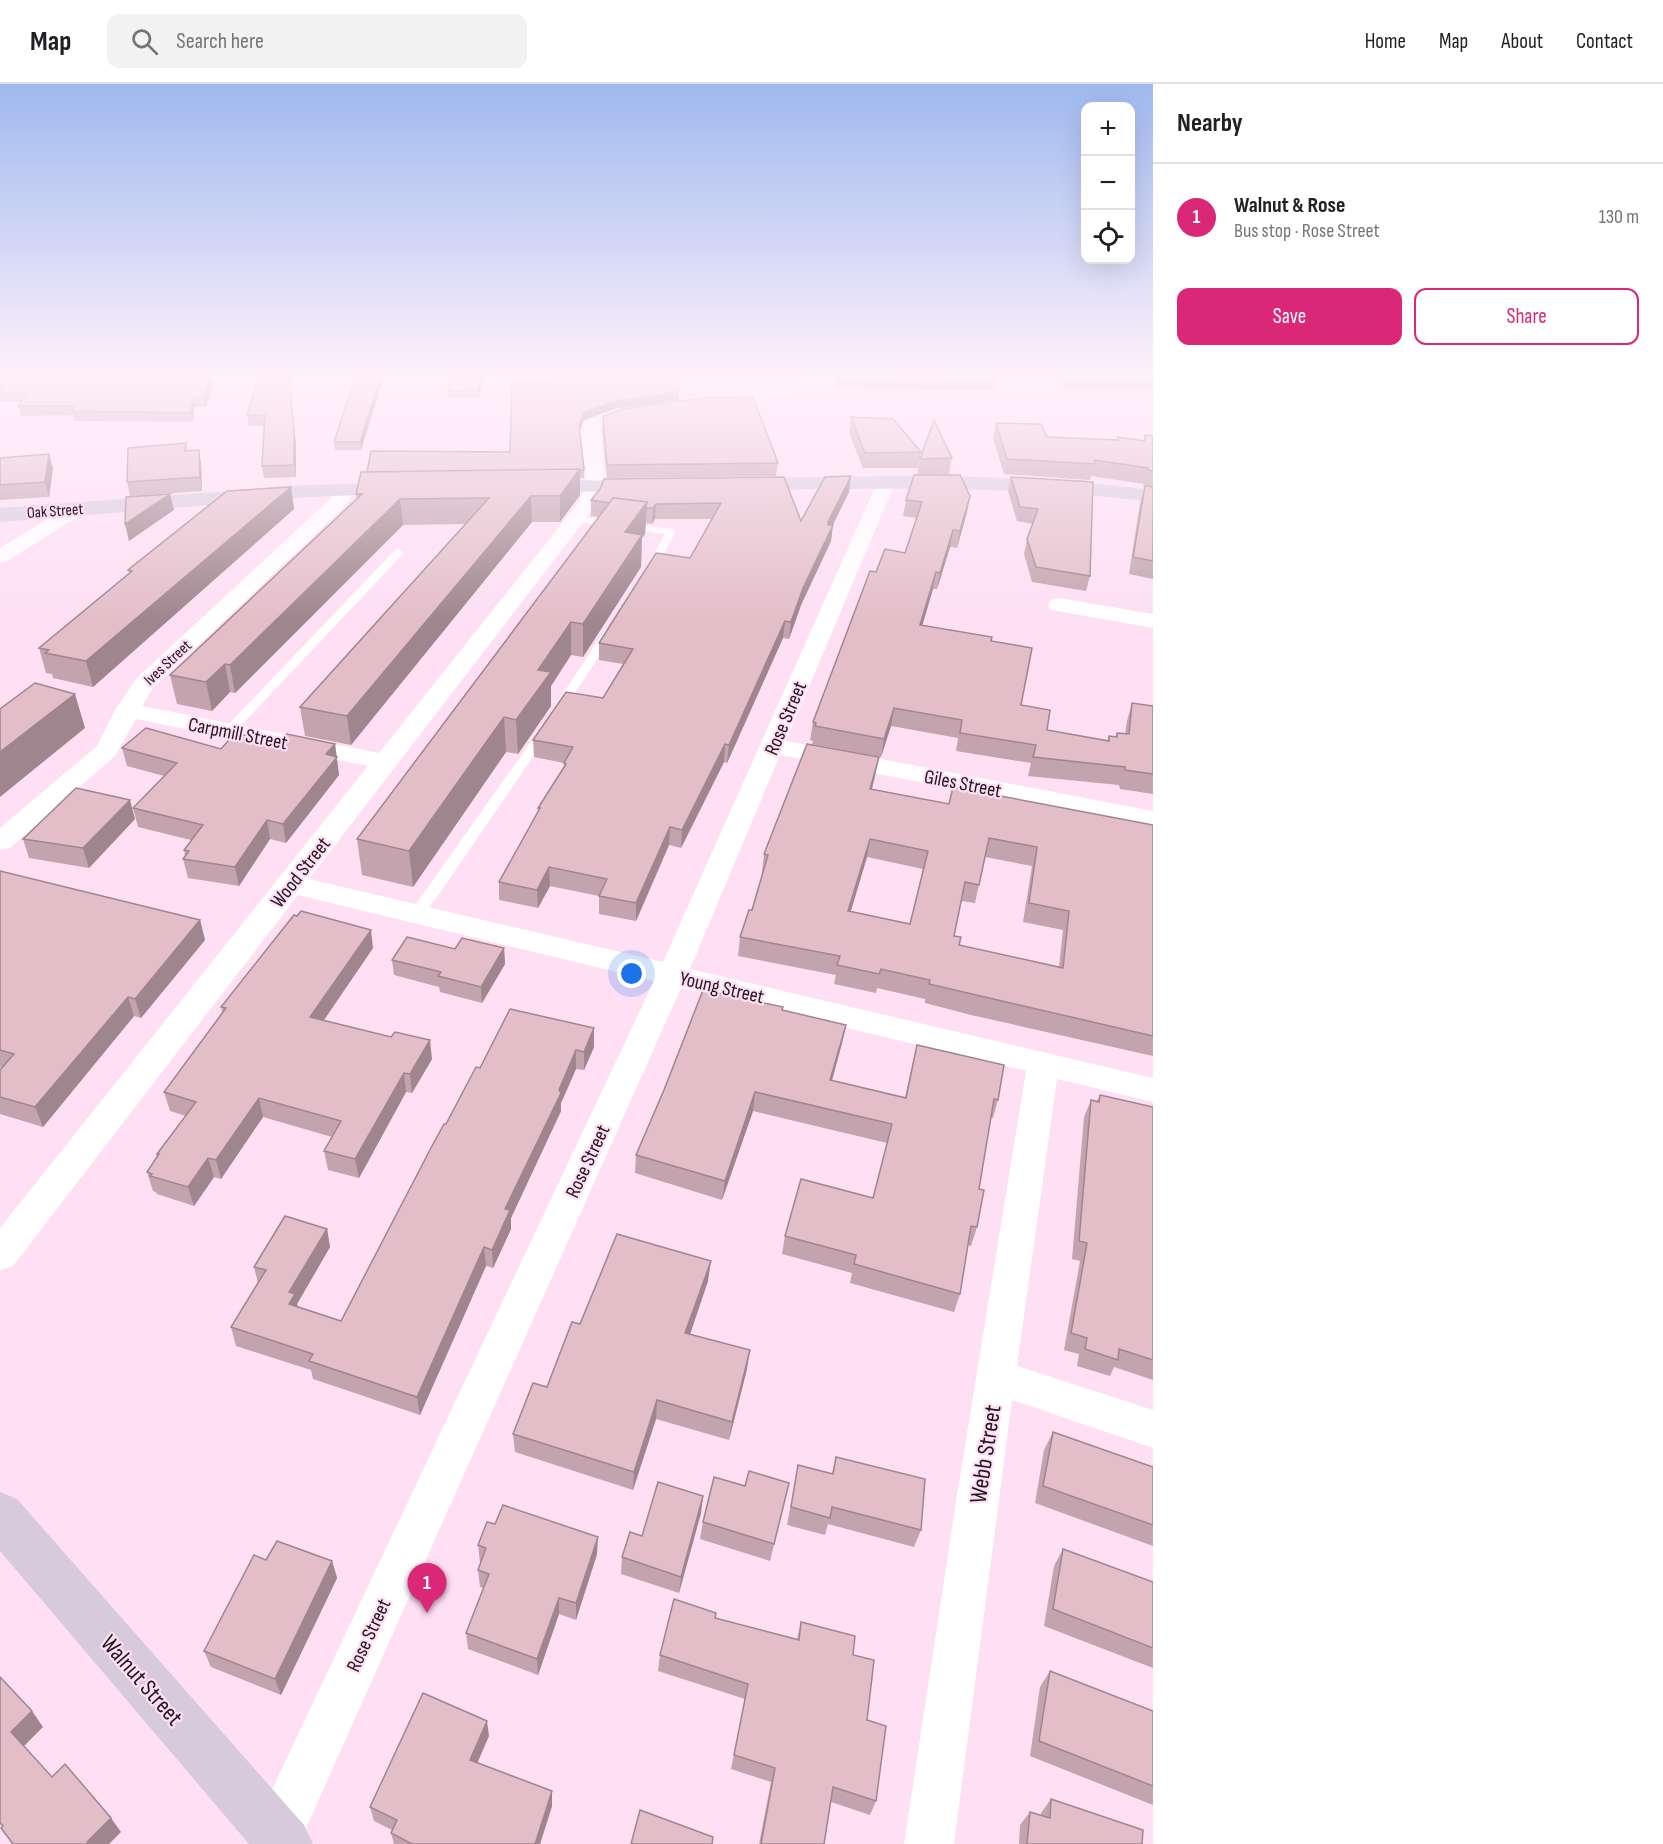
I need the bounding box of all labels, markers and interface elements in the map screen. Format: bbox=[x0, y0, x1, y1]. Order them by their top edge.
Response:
search box bbox=[107, 14, 527, 68]
text: Map bbox=[30, 25, 71, 58]
icon: search bbox=[128, 25, 161, 58]
text: Search here bbox=[176, 28, 264, 55]
text: Home bbox=[1365, 29, 1406, 54]
text: Map bbox=[1439, 29, 1468, 54]
text: About bbox=[1501, 29, 1543, 54]
text: Contact bbox=[1576, 29, 1633, 54]
map controls bbox=[1081, 102, 1135, 264]
button: + bbox=[1081, 102, 1135, 156]
text: Nearby bbox=[1177, 108, 1243, 139]
button: − bbox=[1081, 156, 1135, 210]
text: Walnut & Rose bbox=[1234, 192, 1345, 219]
text: 1 bbox=[1193, 205, 1200, 229]
text: 130 m bbox=[1599, 205, 1639, 229]
button: locate bbox=[1081, 210, 1135, 264]
text: Bus stop · Rose Street bbox=[1234, 219, 1380, 243]
button: Save bbox=[1177, 288, 1402, 345]
button: Share bbox=[1414, 288, 1639, 345]
street label: Oak Street bbox=[26, 500, 84, 523]
street label: Ives Street bbox=[140, 636, 196, 690]
street label: Rose Street bbox=[760, 678, 812, 759]
street label: Carpmill Street bbox=[186, 713, 289, 755]
street label: Giles Street bbox=[922, 765, 1003, 803]
street label: Wood Street bbox=[266, 833, 336, 913]
your location bbox=[617, 959, 646, 988]
street label: Young Street bbox=[677, 967, 766, 1009]
street label: Rose Street bbox=[561, 1121, 615, 1202]
street label: Webb Street bbox=[963, 1403, 1008, 1505]
pin: 1 bbox=[408, 1564, 446, 1613]
street label: Rose Street bbox=[342, 1595, 396, 1676]
street label: Walnut Street bbox=[94, 1629, 189, 1732]

